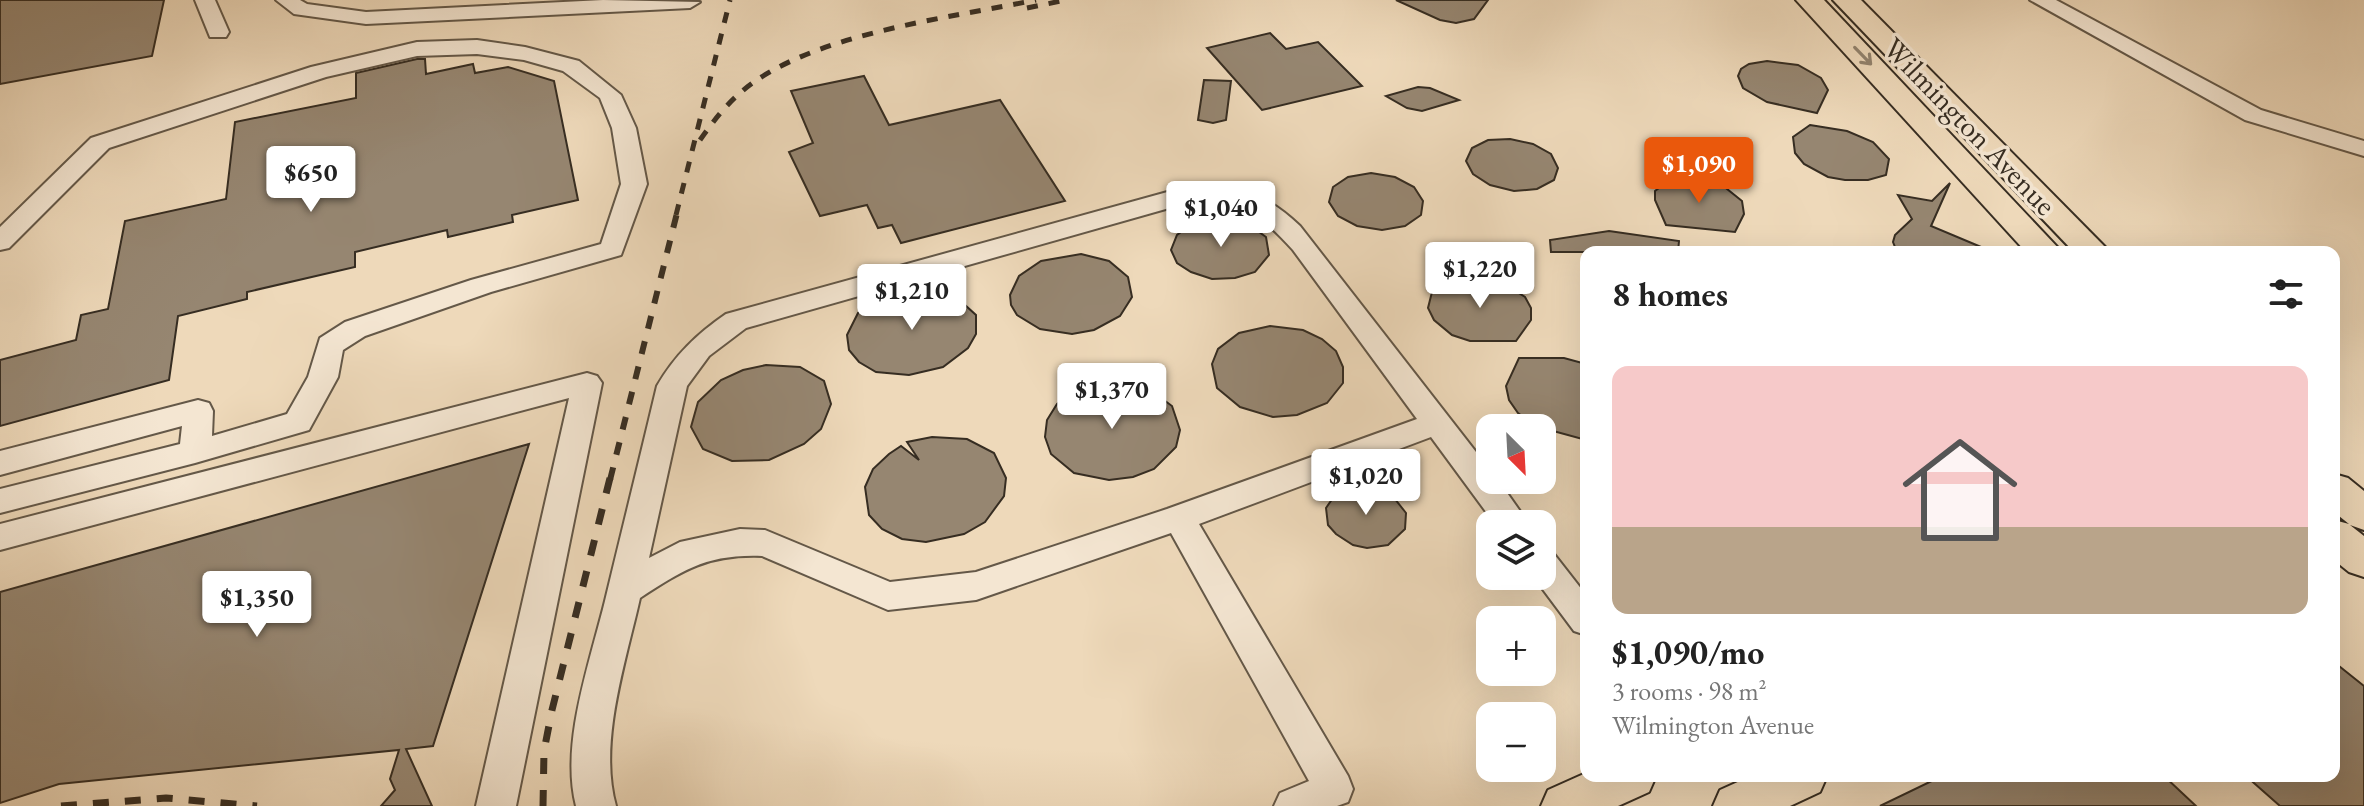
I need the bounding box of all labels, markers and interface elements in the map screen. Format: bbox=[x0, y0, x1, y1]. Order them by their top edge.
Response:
street label: Wilmington Avenue bbox=[1875, 29, 2065, 223]
one-way arrow bbox=[1853, 46, 1872, 65]
pin: $1,090 bbox=[1634, 137, 1764, 205]
pin: $650 bbox=[264, 146, 358, 214]
text: $1,090 bbox=[1662, 146, 1736, 180]
text: $650 bbox=[284, 155, 338, 189]
pin: $1,040 bbox=[1156, 181, 1286, 249]
text: $1,040 bbox=[1184, 190, 1258, 224]
pin: $1,220 bbox=[1415, 242, 1545, 310]
text: $1,220 bbox=[1443, 251, 1517, 285]
pin: $1,210 bbox=[847, 264, 977, 332]
text: 8 homes bbox=[1612, 272, 1728, 316]
icon: filters bbox=[2264, 272, 2308, 316]
text: $1,210 bbox=[875, 273, 949, 307]
pin: $1,370 bbox=[1047, 363, 1177, 431]
text: $1,370 bbox=[1075, 372, 1149, 406]
north arrow bbox=[1476, 414, 1556, 494]
map controls bbox=[1476, 414, 1556, 782]
icon: home bbox=[1888, 418, 2032, 562]
pin: $1,020 bbox=[1301, 449, 1431, 517]
text: $1,020 bbox=[1329, 458, 1403, 492]
button: layers bbox=[1476, 510, 1556, 590]
pin: $1,350 bbox=[192, 571, 322, 639]
text: $1,350 bbox=[220, 580, 294, 614]
button: + bbox=[1476, 606, 1556, 686]
text: $1,090/mo bbox=[1612, 630, 1764, 674]
text: 3 rooms · 98 m² bbox=[1612, 674, 1767, 708]
button: − bbox=[1476, 702, 1556, 782]
text: Wilmington Avenue bbox=[1612, 708, 1814, 742]

